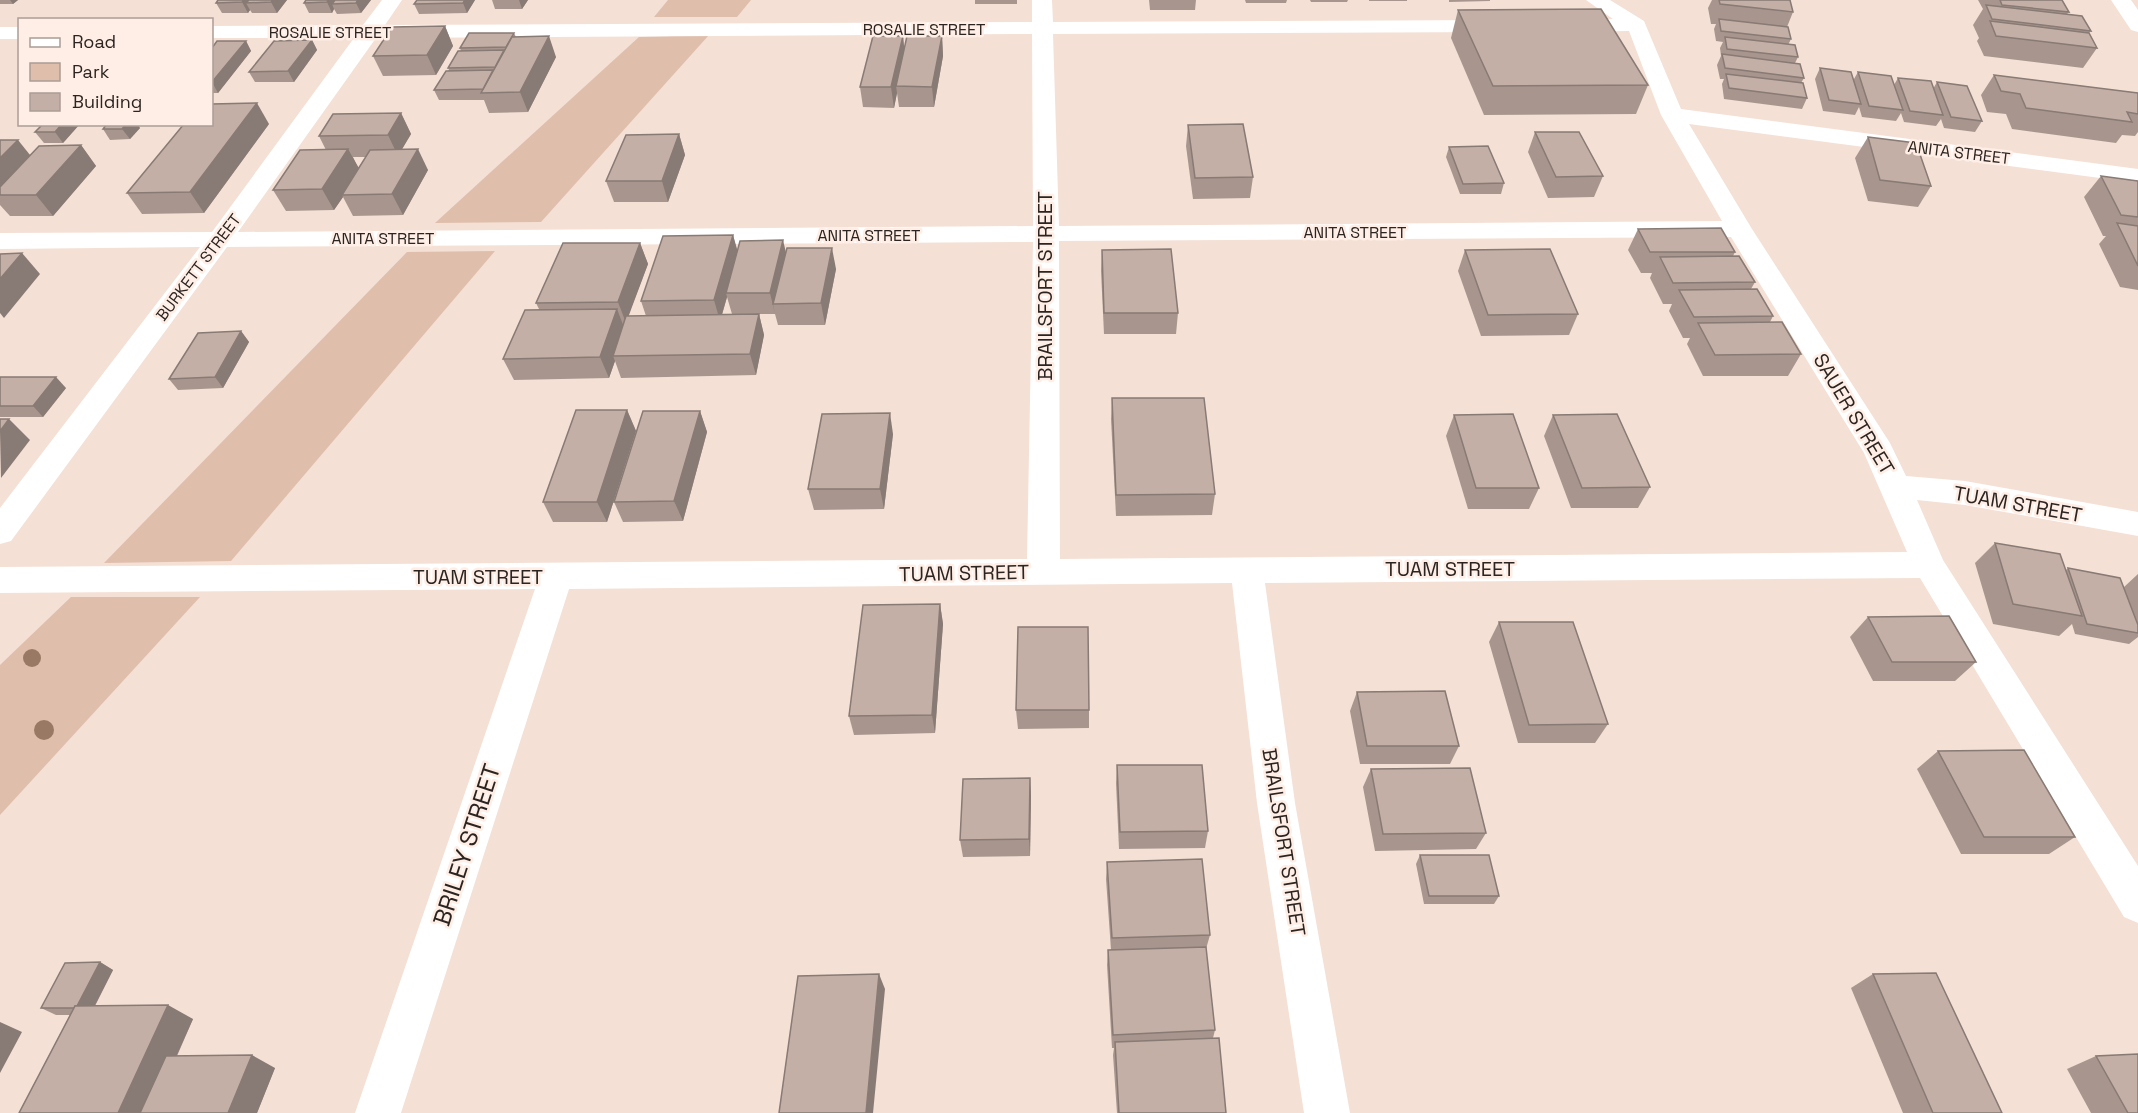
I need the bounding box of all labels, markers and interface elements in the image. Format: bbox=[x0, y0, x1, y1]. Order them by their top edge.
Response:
legend bbox=[18, 18, 213, 126]
street label: ROSALIE STREET bbox=[863, 19, 985, 40]
street label: ROSALIE STREET bbox=[269, 22, 391, 43]
text: Road bbox=[72, 30, 116, 53]
text: Park bbox=[72, 60, 110, 83]
text: Building bbox=[72, 90, 142, 113]
street label: ANITA STREET bbox=[1907, 136, 2011, 169]
street label: BRAILSFORT STREET bbox=[1032, 191, 1058, 381]
street label: BURKETT STREET bbox=[151, 210, 246, 325]
street label: ANITA STREET bbox=[1303, 222, 1407, 243]
street label: ANITA STREET bbox=[817, 225, 921, 246]
street label: ANITA STREET bbox=[331, 228, 435, 249]
street label: SAUER STREET bbox=[1808, 349, 1901, 480]
street label: TUAM STREET bbox=[1952, 480, 2085, 528]
street label: TUAM STREET bbox=[1385, 556, 1515, 582]
street label: TUAM STREET bbox=[899, 559, 1030, 587]
street label: TUAM STREET bbox=[413, 564, 543, 590]
street label: BRAILSFORT STREET bbox=[1256, 746, 1312, 938]
street label: BRILEY STREET bbox=[426, 760, 507, 930]

